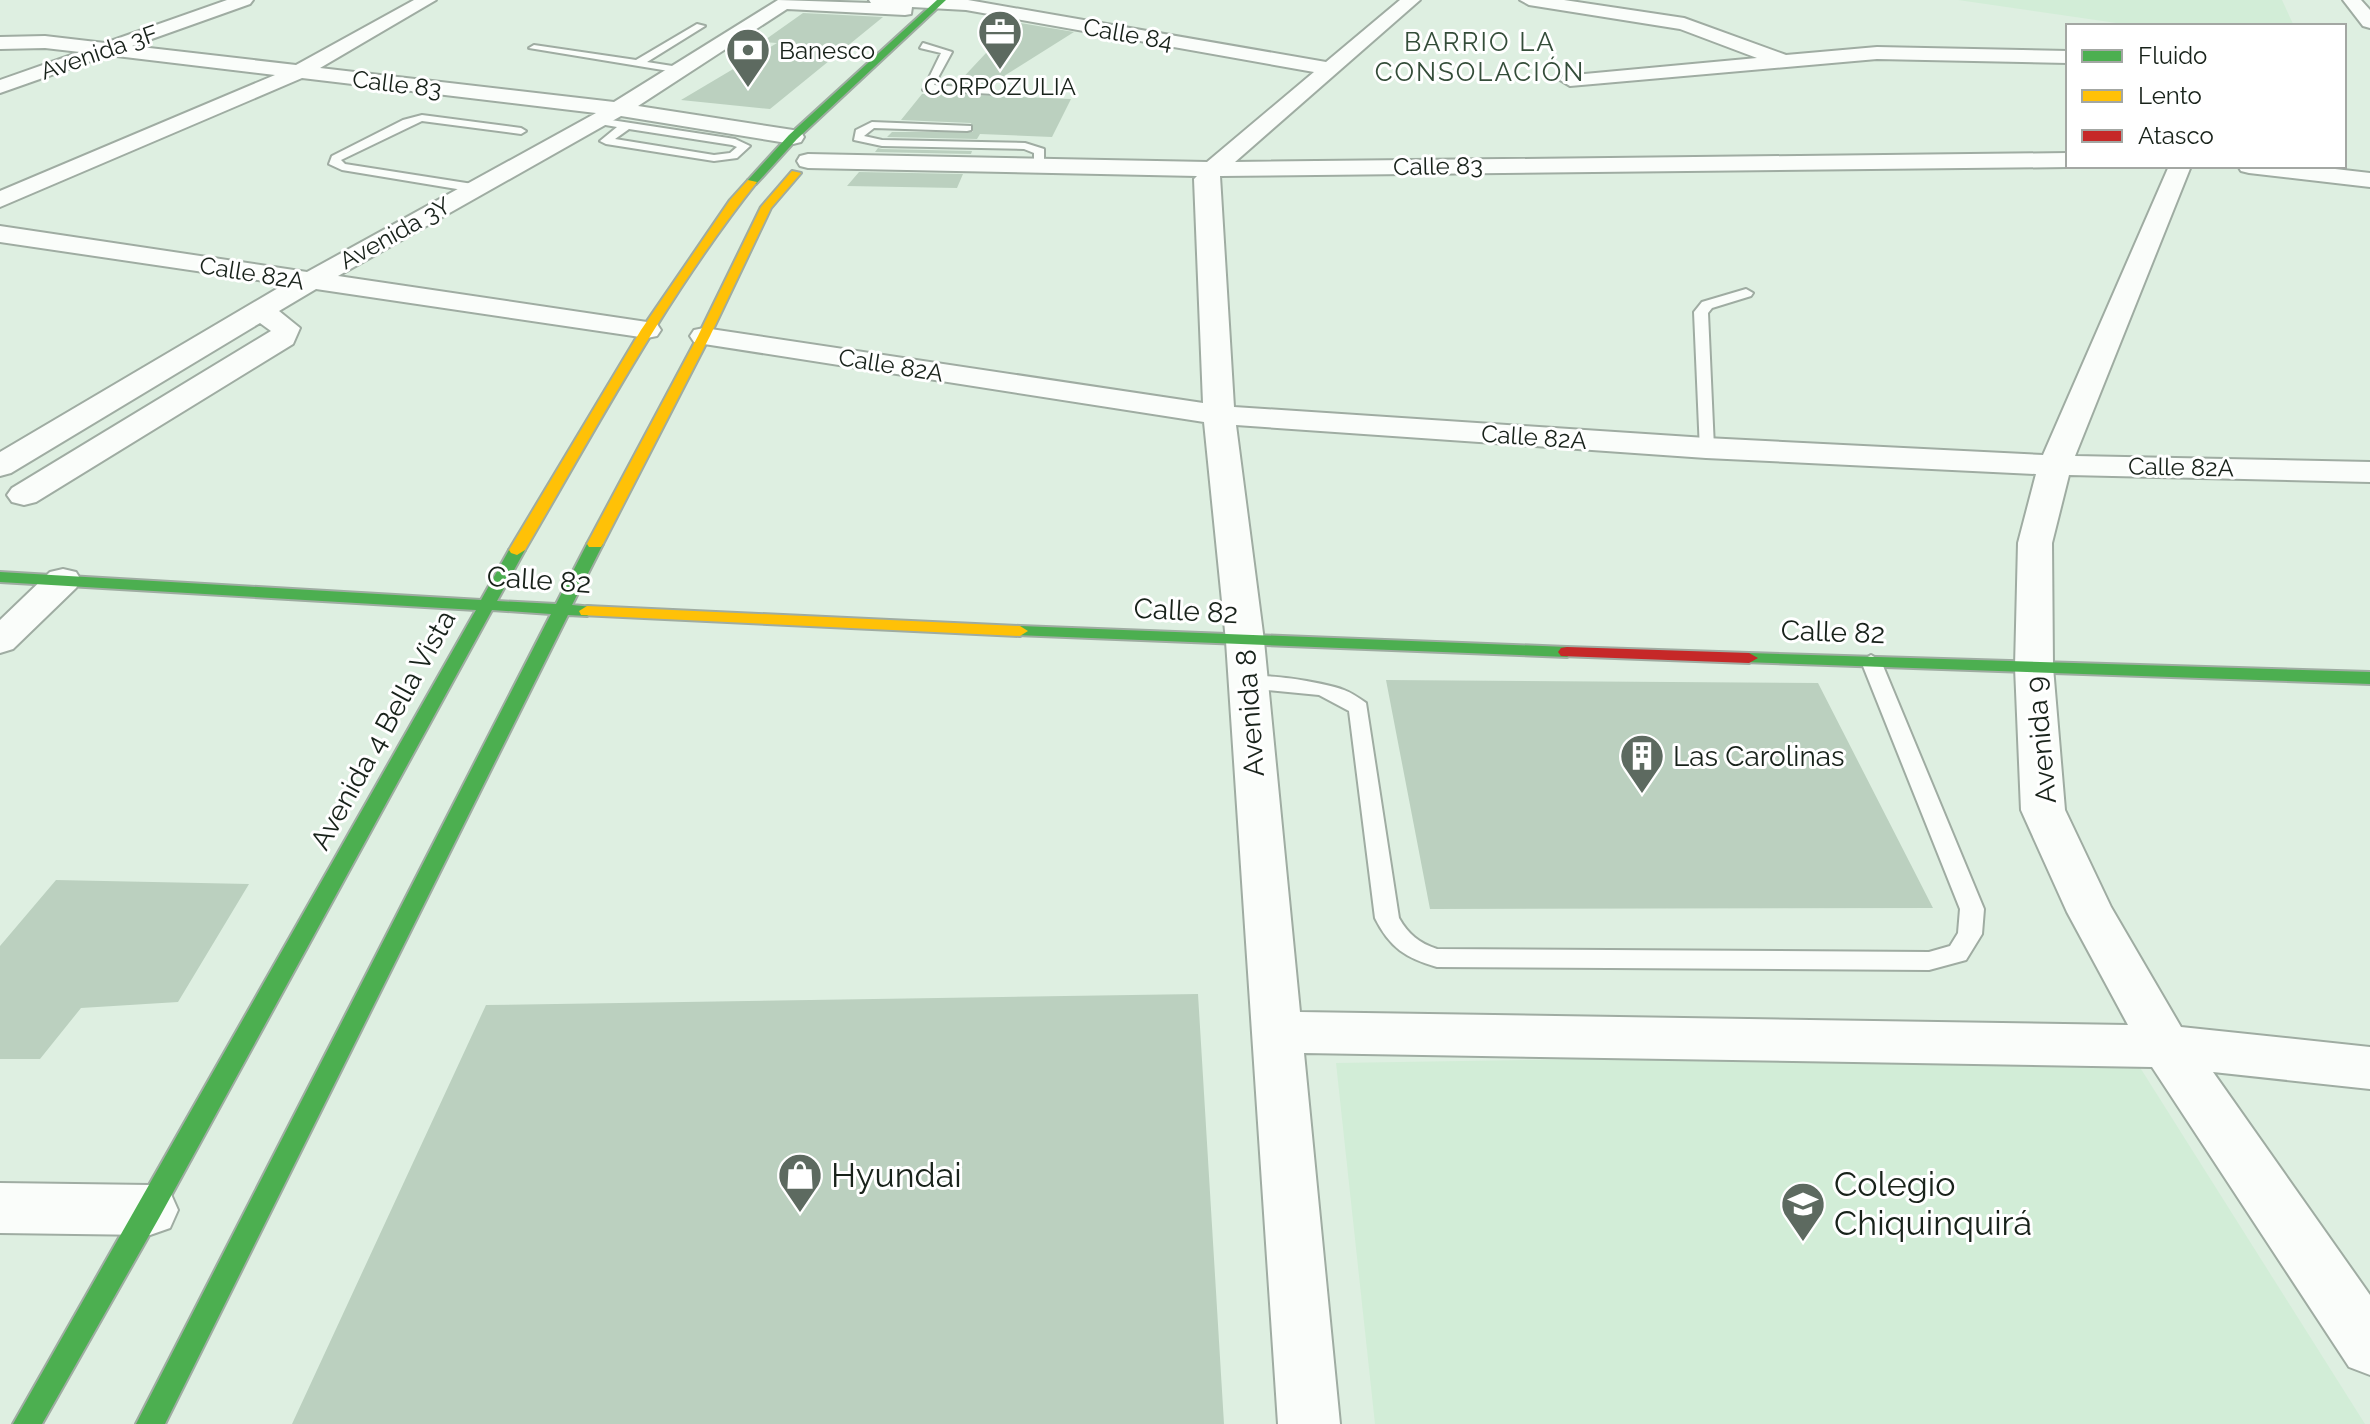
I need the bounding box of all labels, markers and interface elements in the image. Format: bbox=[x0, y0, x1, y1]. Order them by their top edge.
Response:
office icon: CORPOZULIA bbox=[976, 8, 1024, 71]
street label: Calle 84 bbox=[1081, 12, 1175, 56]
street label: Avenida 3F bbox=[37, 18, 161, 86]
legend bbox=[2066, 24, 2346, 168]
bank icon: Banesco bbox=[724, 26, 772, 89]
district label: BARRIO LA CONSOLACIÓN bbox=[1375, 27, 1585, 87]
place label: Banesco bbox=[779, 36, 875, 65]
text: Fluido bbox=[2138, 41, 2207, 70]
street label: Calle 83 bbox=[351, 64, 443, 104]
place label: CORPOZULIA bbox=[924, 72, 1076, 101]
text: Lento bbox=[2138, 81, 2202, 110]
text: Atasco bbox=[2138, 121, 2214, 150]
street label: Calle 83 bbox=[1393, 151, 1483, 181]
street label: Avenida 3Y bbox=[334, 190, 456, 275]
street label: Calle 82A bbox=[197, 250, 307, 296]
street label: Calle 82A bbox=[836, 342, 946, 388]
street label: Calle 82A bbox=[1480, 419, 1588, 455]
street label: Calle 82A bbox=[2128, 452, 2234, 482]
street label: Calle 82 bbox=[486, 560, 592, 600]
street label: Calle 82 bbox=[1133, 592, 1239, 630]
street label: Avenida 4 Bella Vista bbox=[303, 605, 463, 855]
street label: Calle 82 bbox=[1780, 614, 1886, 650]
street label: Avenida 8 bbox=[1229, 648, 1271, 778]
street label: Avenida 9 bbox=[2019, 675, 2063, 805]
building icon: Las Carolinas bbox=[1618, 732, 1666, 795]
place label: Las Carolinas bbox=[1673, 740, 1845, 773]
shop icon: Hyundai bbox=[776, 1151, 824, 1214]
place label: Hyundai bbox=[831, 1155, 962, 1195]
place label: Colegio Chiquinquirá bbox=[1834, 1164, 2032, 1243]
school or university icon: Colegio Chiquinquirá bbox=[1779, 1180, 1827, 1243]

